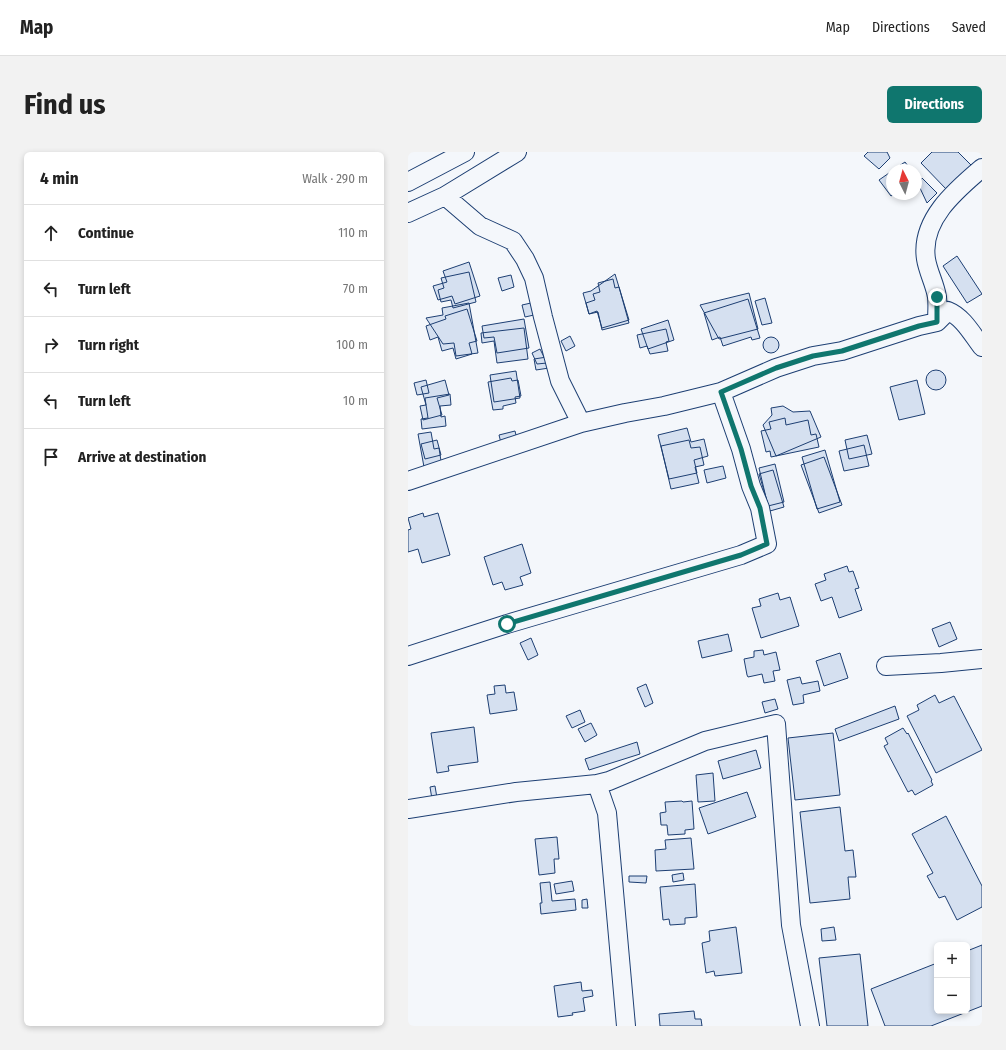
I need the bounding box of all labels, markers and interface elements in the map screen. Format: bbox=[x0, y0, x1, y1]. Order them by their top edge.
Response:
text: Map bbox=[20, 16, 53, 39]
text: Map bbox=[826, 19, 850, 36]
text: Directions bbox=[872, 19, 930, 36]
text: Saved bbox=[952, 19, 986, 36]
button: Directions bbox=[887, 86, 982, 123]
text: Find us bbox=[24, 88, 106, 121]
north arrow bbox=[886, 164, 922, 200]
text: 4 min bbox=[40, 168, 79, 189]
text: Walk · 290 m bbox=[302, 171, 368, 186]
icon: ahead bbox=[40, 222, 62, 244]
text: Continue bbox=[78, 224, 134, 242]
text: 110 m bbox=[338, 225, 368, 240]
icon: left bbox=[40, 278, 62, 300]
text: Turn left bbox=[78, 280, 131, 298]
text: 70 m bbox=[343, 281, 368, 296]
route end bbox=[928, 288, 946, 306]
icon: right bbox=[40, 334, 62, 356]
text: Turn right bbox=[78, 336, 139, 354]
text: 100 m bbox=[336, 337, 368, 352]
icon: left bbox=[40, 390, 62, 412]
text: Turn left bbox=[78, 392, 131, 410]
text: 10 m bbox=[343, 393, 368, 408]
icon: arrive bbox=[40, 446, 62, 468]
text: Arrive at destination bbox=[78, 448, 206, 466]
route start bbox=[498, 615, 516, 633]
map controls bbox=[934, 942, 970, 1014]
button: + bbox=[934, 942, 970, 978]
button: − bbox=[934, 978, 970, 1014]

